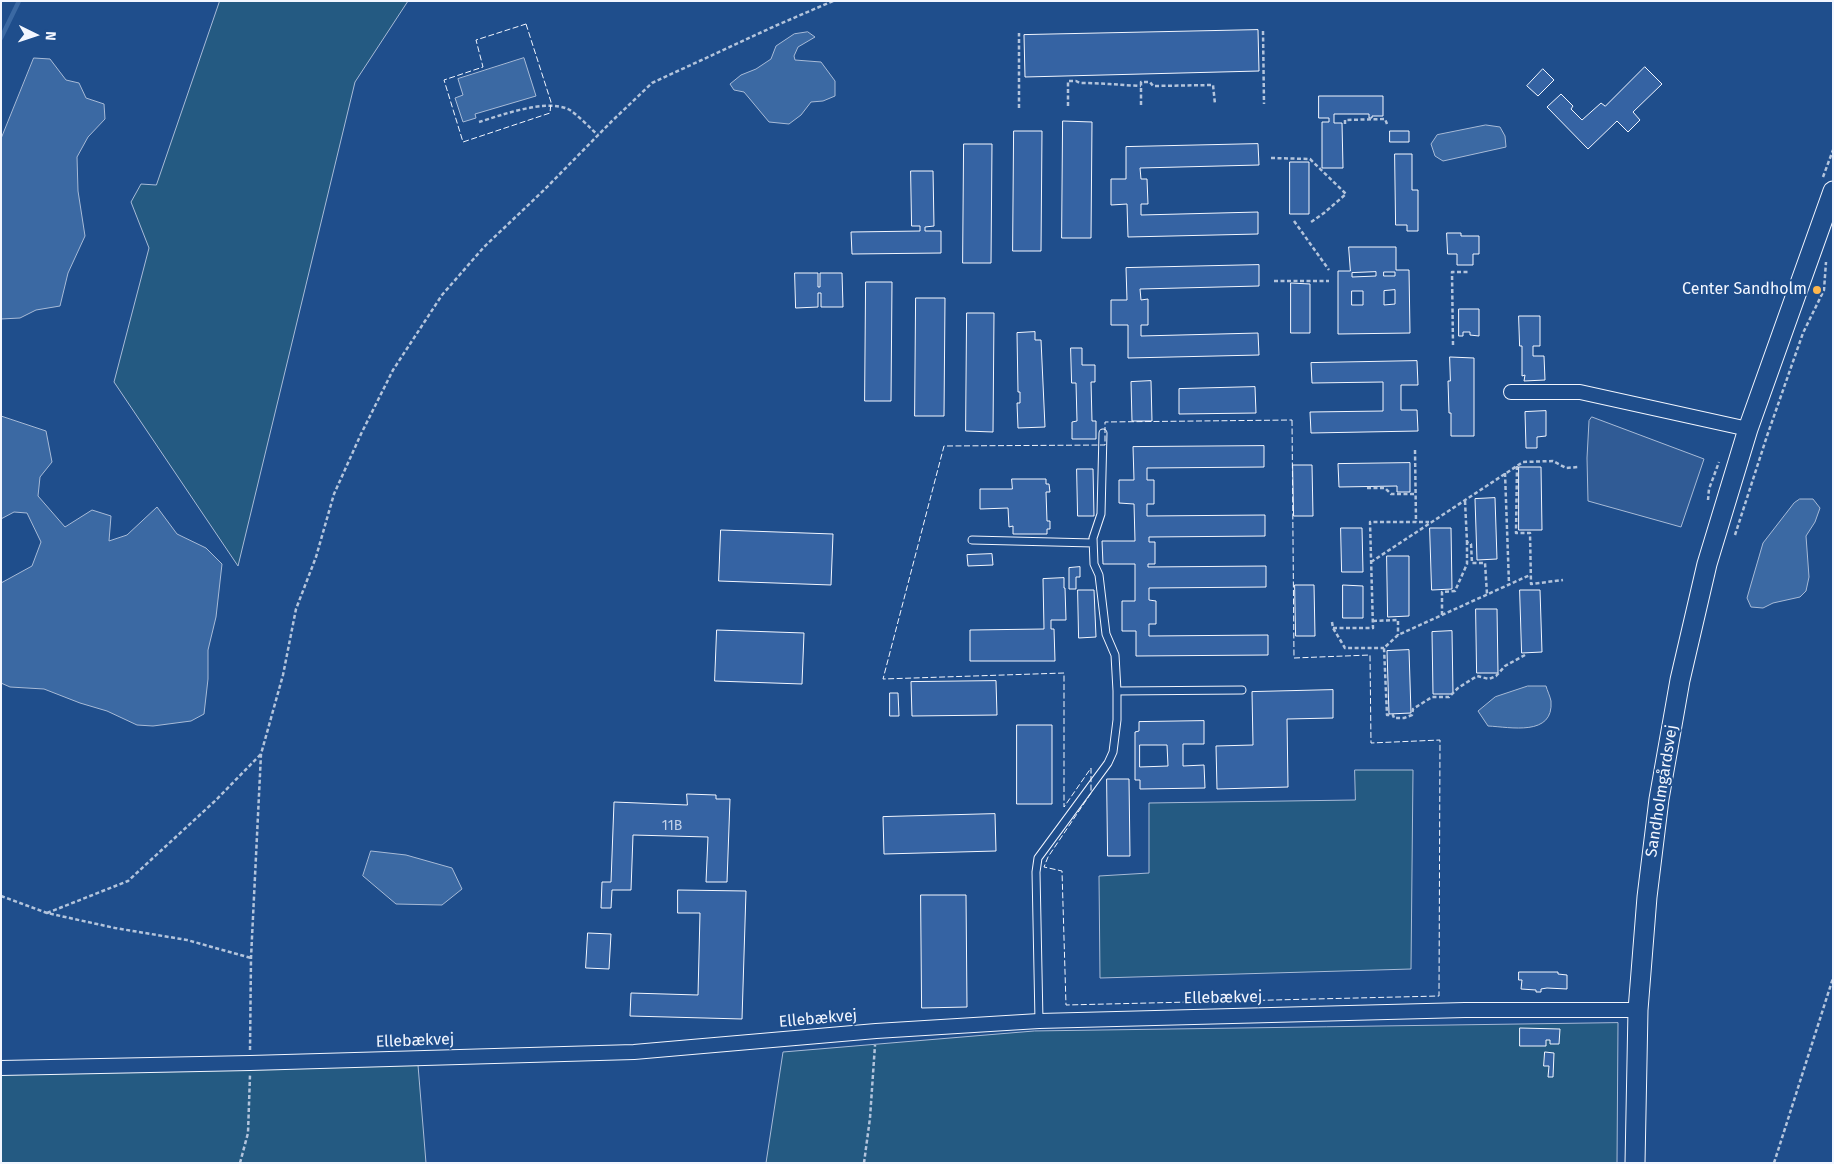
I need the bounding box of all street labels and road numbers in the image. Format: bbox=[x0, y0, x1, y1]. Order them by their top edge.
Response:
street label: Sandholmgårdsvej bbox=[1642, 723, 1682, 859]
street label: Ellebækvej bbox=[1184, 988, 1262, 1008]
street label: Ellebækvej bbox=[778, 1006, 858, 1032]
street label: Ellebækvej bbox=[375, 1030, 455, 1052]

